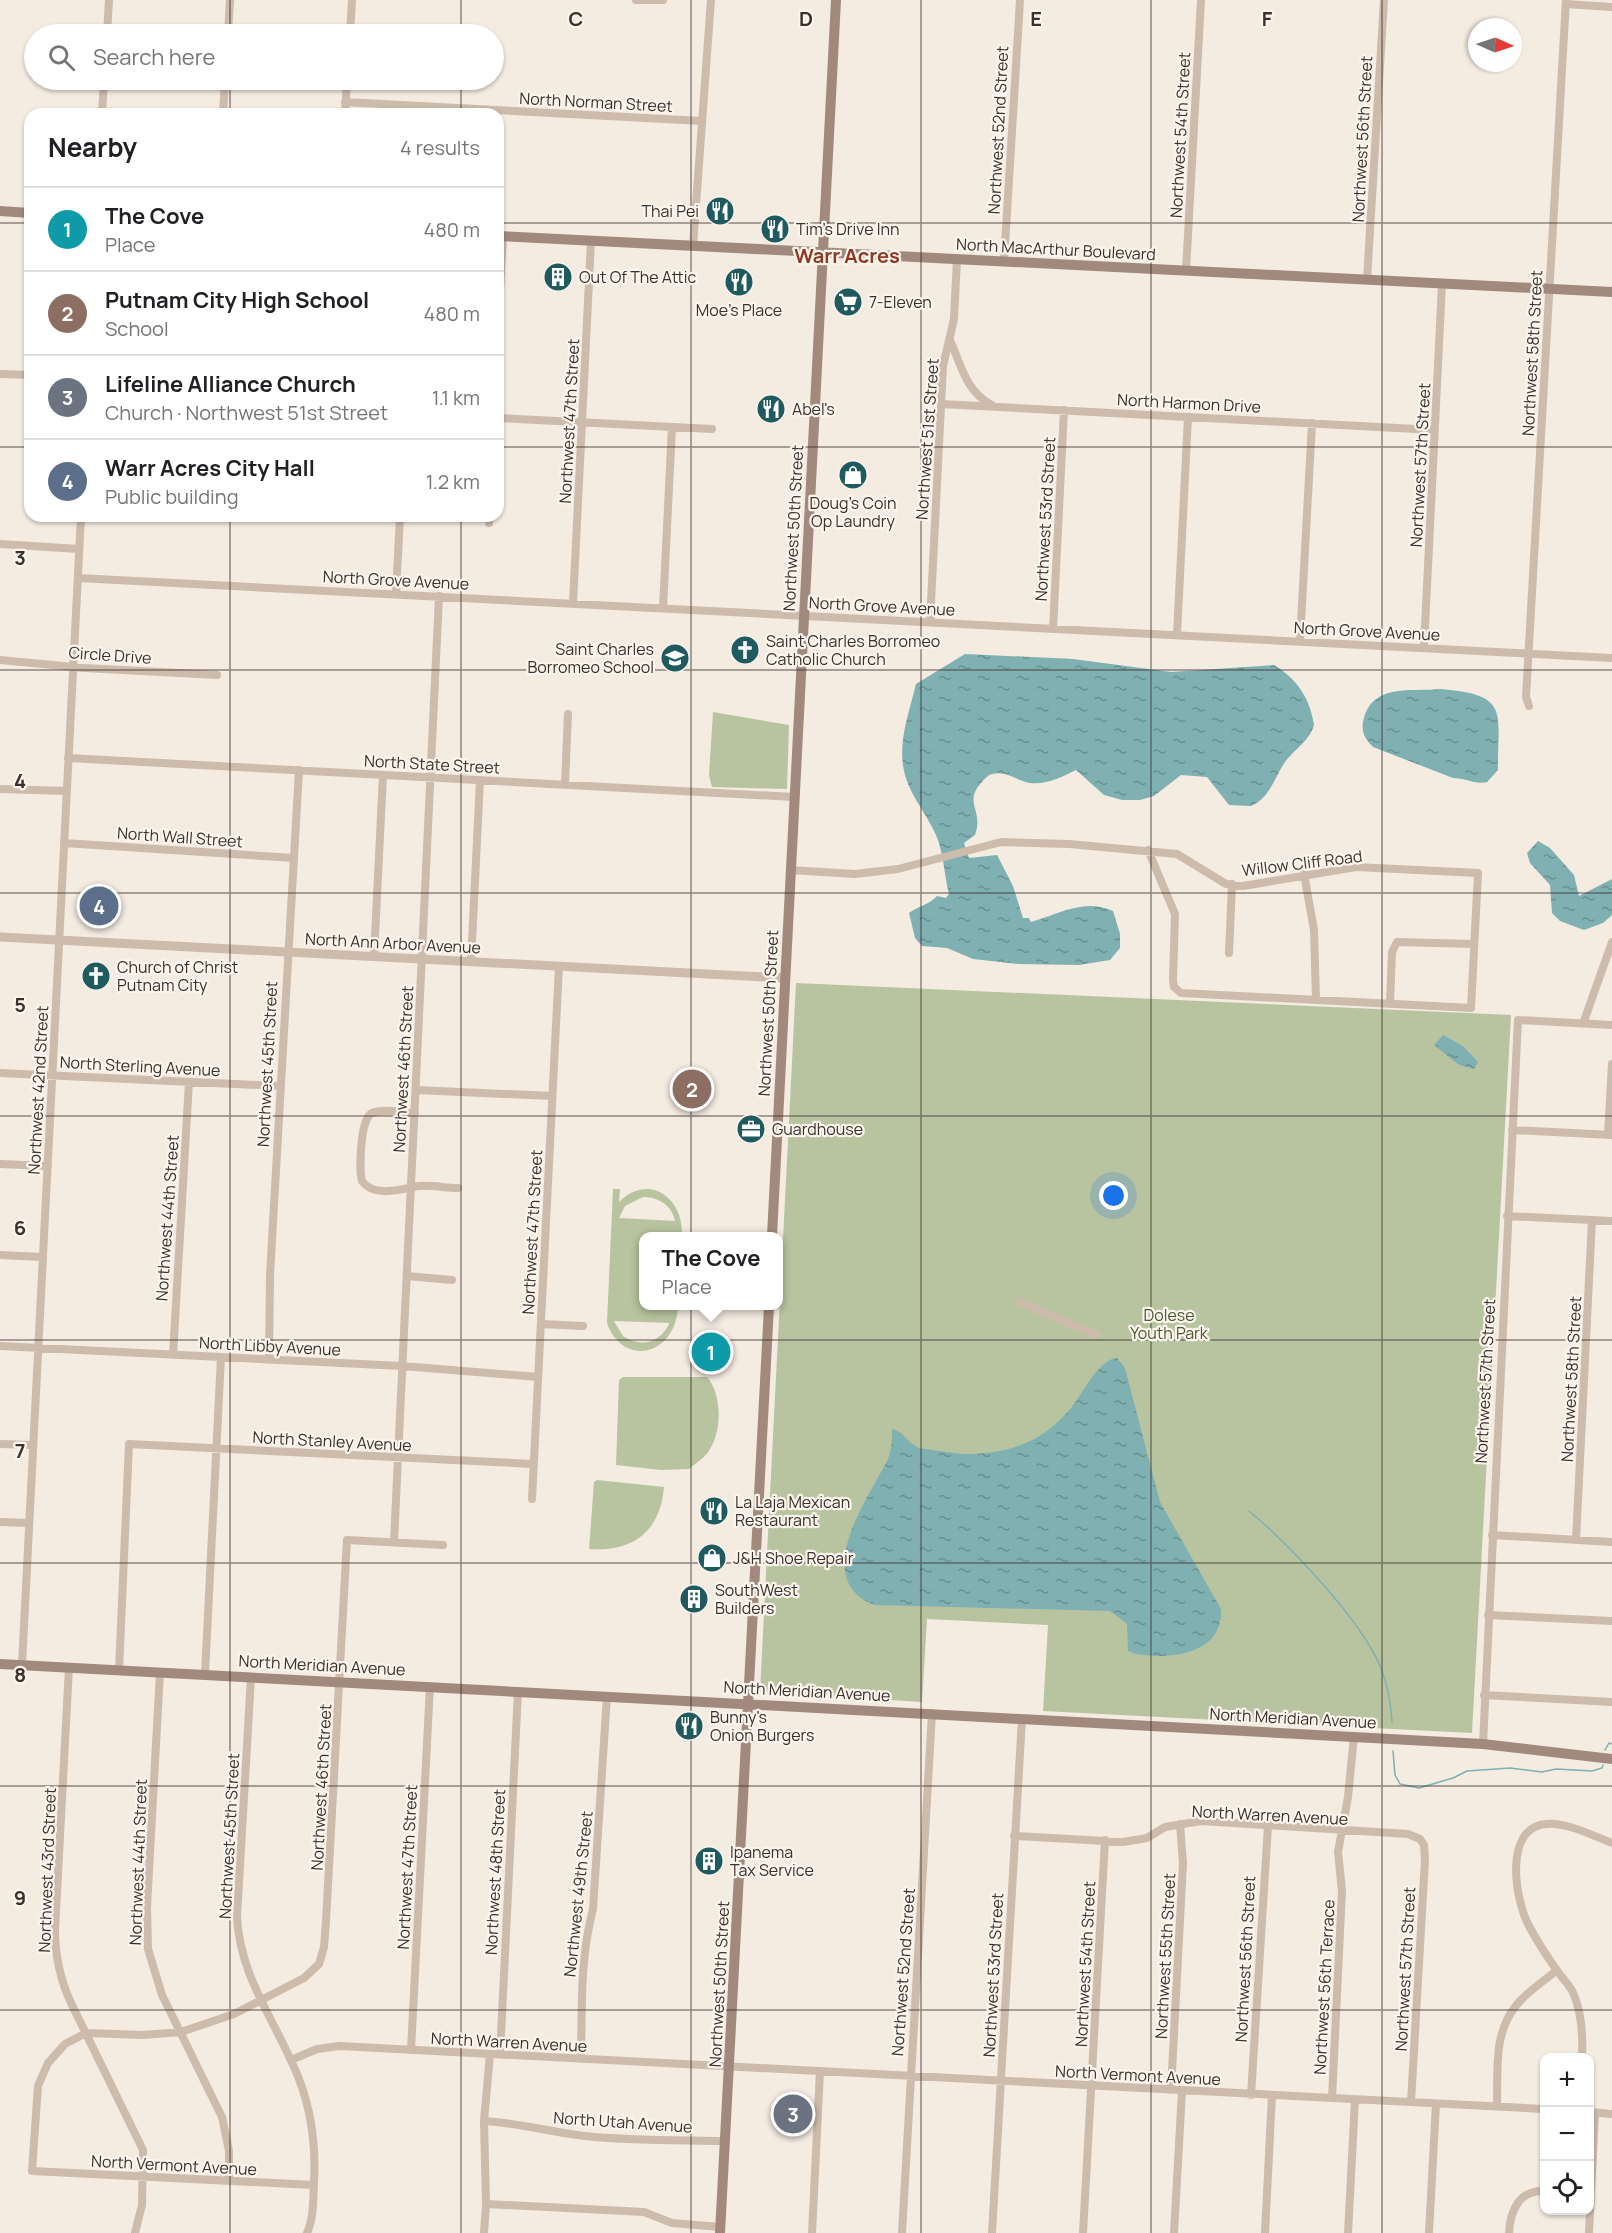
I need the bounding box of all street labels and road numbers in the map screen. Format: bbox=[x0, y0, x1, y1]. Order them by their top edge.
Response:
street label: Northwest 52nd Street bbox=[983, 45, 1013, 215]
street label: Northwest 54th Street bbox=[1165, 51, 1195, 219]
street label: Northwest 56th Street bbox=[1347, 55, 1377, 223]
street label: North Norman Street bbox=[519, 87, 673, 117]
street label: North MacArthur Boulevard bbox=[956, 233, 1156, 265]
street label: Northwest 58th Street bbox=[1517, 270, 1547, 436]
street label: Northwest 47th Street bbox=[554, 338, 584, 504]
street label: Northwest 51st Street bbox=[910, 357, 944, 521]
street label: Northwest 57th Street bbox=[1405, 382, 1435, 548]
street label: North Harmon Drive bbox=[1117, 388, 1261, 418]
street label: Northwest 53rd Street bbox=[1030, 436, 1060, 602]
street label: Northwest 50th Street bbox=[778, 444, 808, 612]
street label: North Grove Avenue bbox=[322, 565, 470, 595]
street label: North Grove Avenue bbox=[808, 591, 956, 621]
street label: North Grove Avenue bbox=[1293, 616, 1441, 646]
street label: Circle Drive bbox=[68, 641, 152, 669]
street label: North State Street bbox=[363, 749, 501, 779]
street label: North Wall Street bbox=[116, 822, 244, 852]
street label: Willow Cliff Road bbox=[1241, 845, 1363, 881]
street label: North Ann Arbor Avenue bbox=[304, 927, 482, 959]
street label: Northwest 50th Street bbox=[753, 929, 783, 1097]
street label: Northwest 45th Street bbox=[252, 980, 282, 1148]
street label: Northwest 46th Street bbox=[388, 985, 418, 1153]
street label: Northwest 42nd Street bbox=[23, 1005, 53, 1175]
street label: North Sterling Avenue bbox=[59, 1051, 221, 1081]
street label: Northwest 44th Street bbox=[150, 1134, 184, 1302]
street label: Northwest 47th Street bbox=[517, 1149, 547, 1315]
street label: Northwest 58th Street bbox=[1556, 1296, 1586, 1462]
street label: Northwest 57th Street bbox=[1470, 1298, 1500, 1464]
street label: North Libby Avenue bbox=[198, 1331, 342, 1361]
street label: North Stanley Avenue bbox=[252, 1426, 412, 1456]
street label: North Meridian Avenue bbox=[238, 1650, 406, 1680]
street label: North Meridian Avenue bbox=[723, 1676, 891, 1706]
street label: Northwest 46th Street bbox=[306, 1703, 336, 1871]
street label: North Meridian Avenue bbox=[1209, 1703, 1377, 1733]
street label: Northwest 45th Street bbox=[214, 1752, 244, 1920]
street label: Northwest 44th Street bbox=[124, 1778, 152, 1946]
street label: Northwest 47th Street bbox=[392, 1784, 422, 1950]
street label: Northwest 43rd Street bbox=[33, 1787, 61, 1953]
street label: Northwest 48th Street bbox=[480, 1788, 510, 1956]
street label: North Warren Avenue bbox=[1191, 1800, 1349, 1830]
street label: Northwest 49th Street bbox=[558, 1810, 598, 1978]
street label: Northwest 55th Street bbox=[1150, 1873, 1180, 2039]
street label: Northwest 56th Street bbox=[1230, 1875, 1260, 2043]
street label: Northwest 54th Street bbox=[1070, 1880, 1100, 2048]
street label: Northwest 57th Street bbox=[1390, 1886, 1420, 2052]
street label: Northwest 52nd Street bbox=[886, 1887, 920, 2057]
street label: Northwest 53rd Street bbox=[978, 1892, 1008, 2058]
street label: Northwest 56th Terrace bbox=[1308, 1899, 1340, 2075]
street label: Northwest 50th Street bbox=[704, 1900, 734, 2068]
street label: North Warren Avenue bbox=[430, 2027, 588, 2057]
street label: North Vermont Avenue bbox=[1055, 2060, 1221, 2090]
street label: North Utah Avenue bbox=[553, 2106, 693, 2138]
street label: North Vermont Avenue bbox=[91, 2150, 257, 2180]

